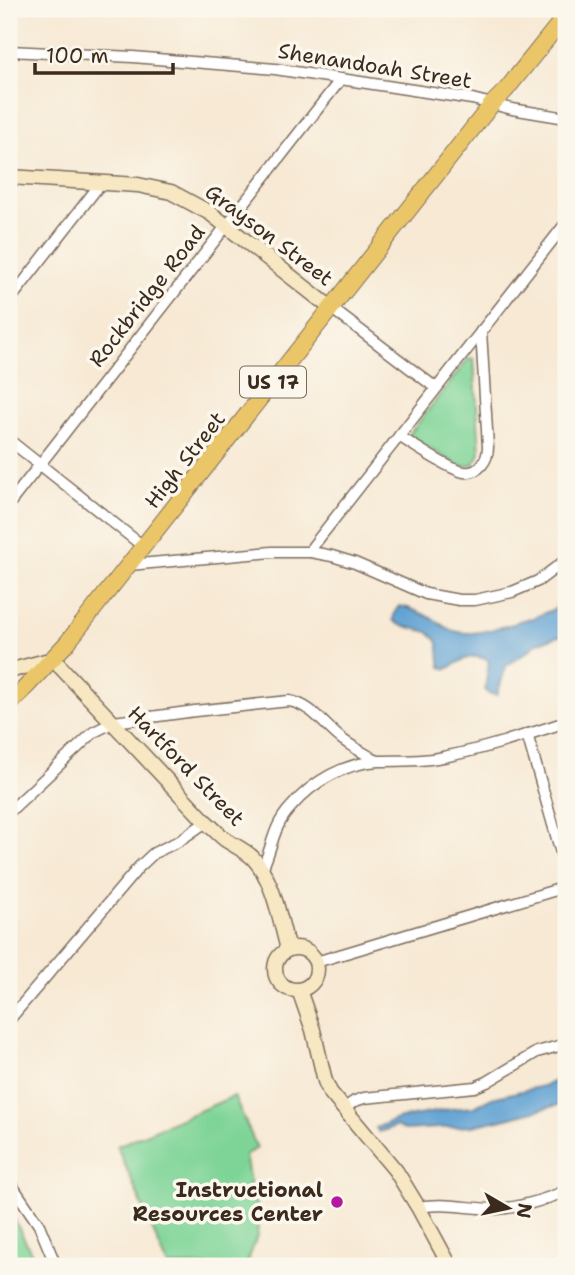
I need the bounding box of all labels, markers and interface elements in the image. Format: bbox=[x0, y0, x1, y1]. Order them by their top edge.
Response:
scale bar bbox=[35, 32, 173, 76]
street label: Shenandoah Street bbox=[276, 37, 474, 95]
text: 100 m bbox=[46, 42, 109, 70]
street label: Grayson Street bbox=[199, 178, 339, 292]
street label: Rockbridge Road bbox=[83, 219, 211, 373]
road number: US 17 bbox=[240, 366, 306, 398]
street label: High Street bbox=[138, 406, 232, 514]
street label: Hartford Street bbox=[121, 700, 251, 832]
north arrow bbox=[474, 1174, 544, 1244]
place label: Instructional Resources Center bbox=[133, 1176, 323, 1228]
marker: Instructional Resources Center bbox=[329, 1194, 345, 1210]
text: N bbox=[511, 1201, 538, 1220]

